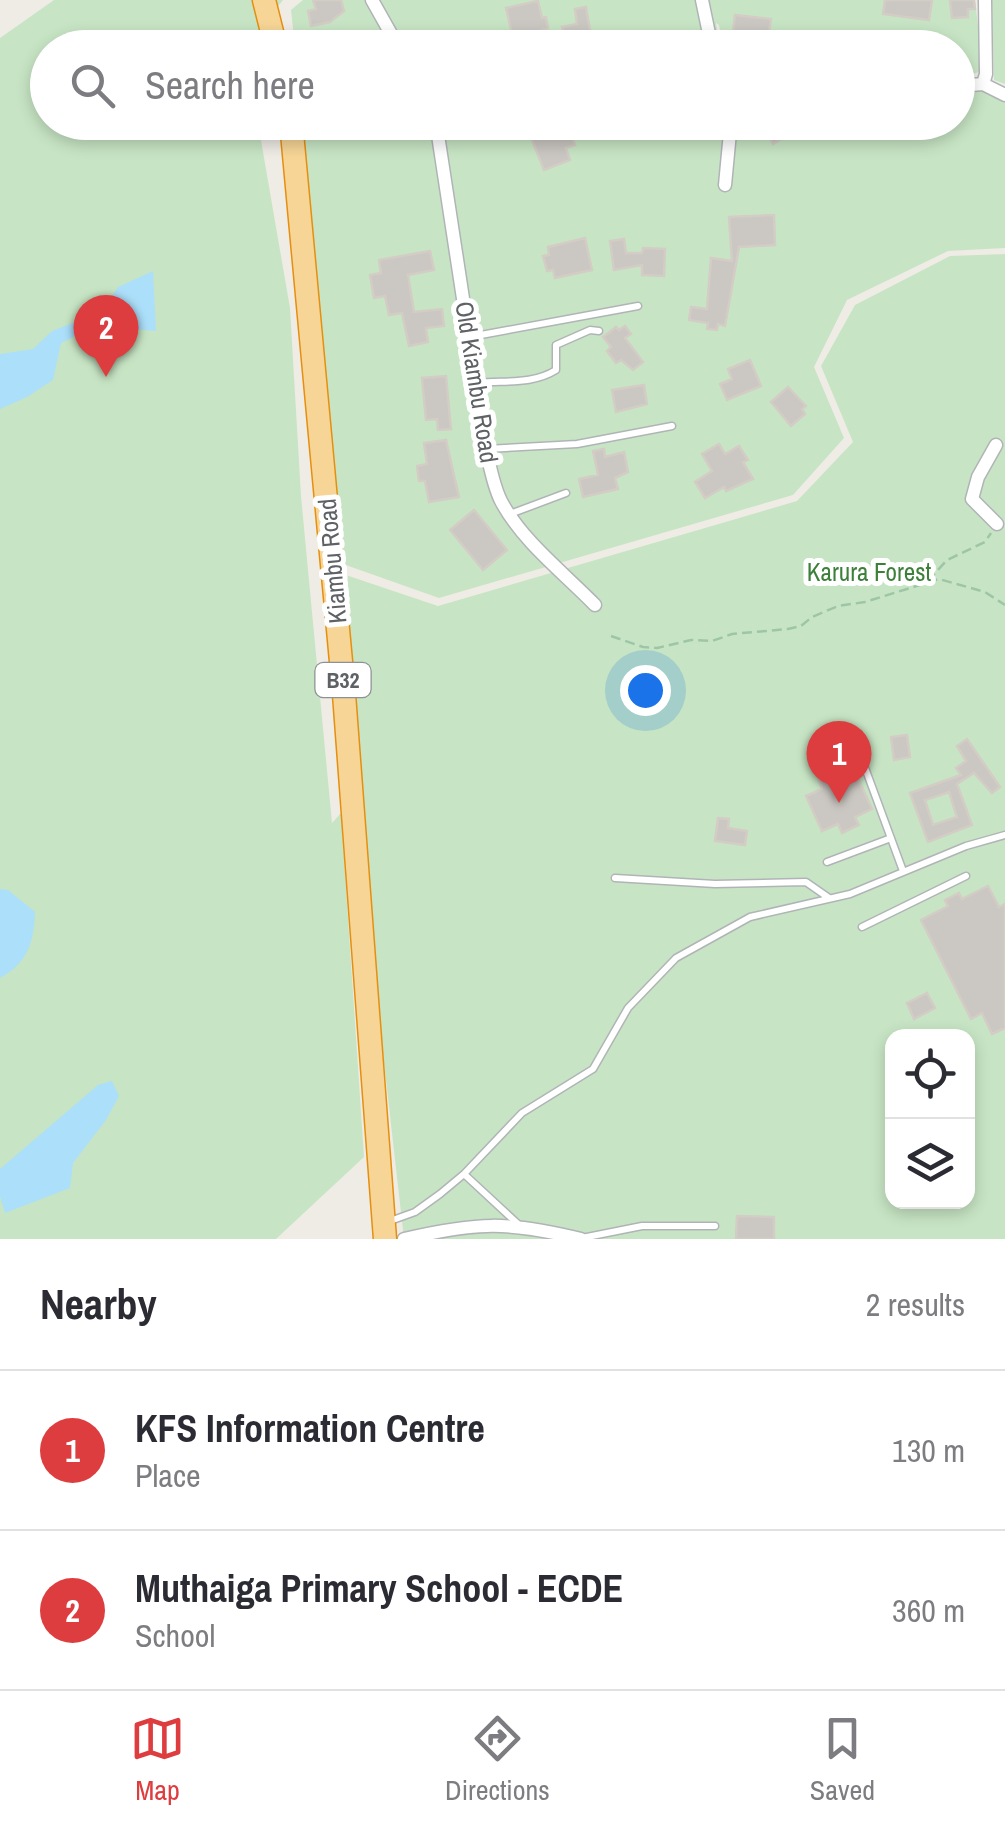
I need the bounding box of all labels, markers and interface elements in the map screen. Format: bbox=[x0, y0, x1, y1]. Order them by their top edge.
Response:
search box bbox=[30, 30, 975, 140]
icon: search bbox=[65, 58, 120, 113]
text: Search here bbox=[145, 60, 315, 111]
pin: 2 bbox=[74, 294, 138, 377]
street label: Old Kiambu Road bbox=[447, 299, 507, 465]
street label: Kiambu Road bbox=[310, 497, 354, 625]
park label: Karura Forest bbox=[807, 555, 931, 589]
road number: B32 bbox=[316, 663, 370, 697]
your location bbox=[620, 665, 671, 716]
pin: 1 bbox=[806, 720, 872, 803]
map controls bbox=[885, 1029, 975, 1209]
button: locate bbox=[885, 1029, 975, 1119]
button: layers bbox=[885, 1119, 975, 1209]
text: Nearby bbox=[40, 1276, 157, 1332]
text: 2 results bbox=[866, 1283, 965, 1326]
text: KFS Information Centre bbox=[135, 1403, 485, 1454]
text: 1 bbox=[65, 1429, 80, 1472]
text: 130 m bbox=[892, 1429, 965, 1472]
text: Place bbox=[135, 1454, 201, 1497]
text: Muthaiga Primary School - ECDE bbox=[135, 1563, 623, 1614]
text: 2 bbox=[65, 1589, 80, 1632]
text: 360 m bbox=[892, 1589, 965, 1632]
text: School bbox=[135, 1614, 215, 1657]
tab: Map bbox=[130, 1711, 185, 1809]
tab: Directions bbox=[445, 1711, 550, 1809]
tab: Saved bbox=[810, 1711, 875, 1809]

